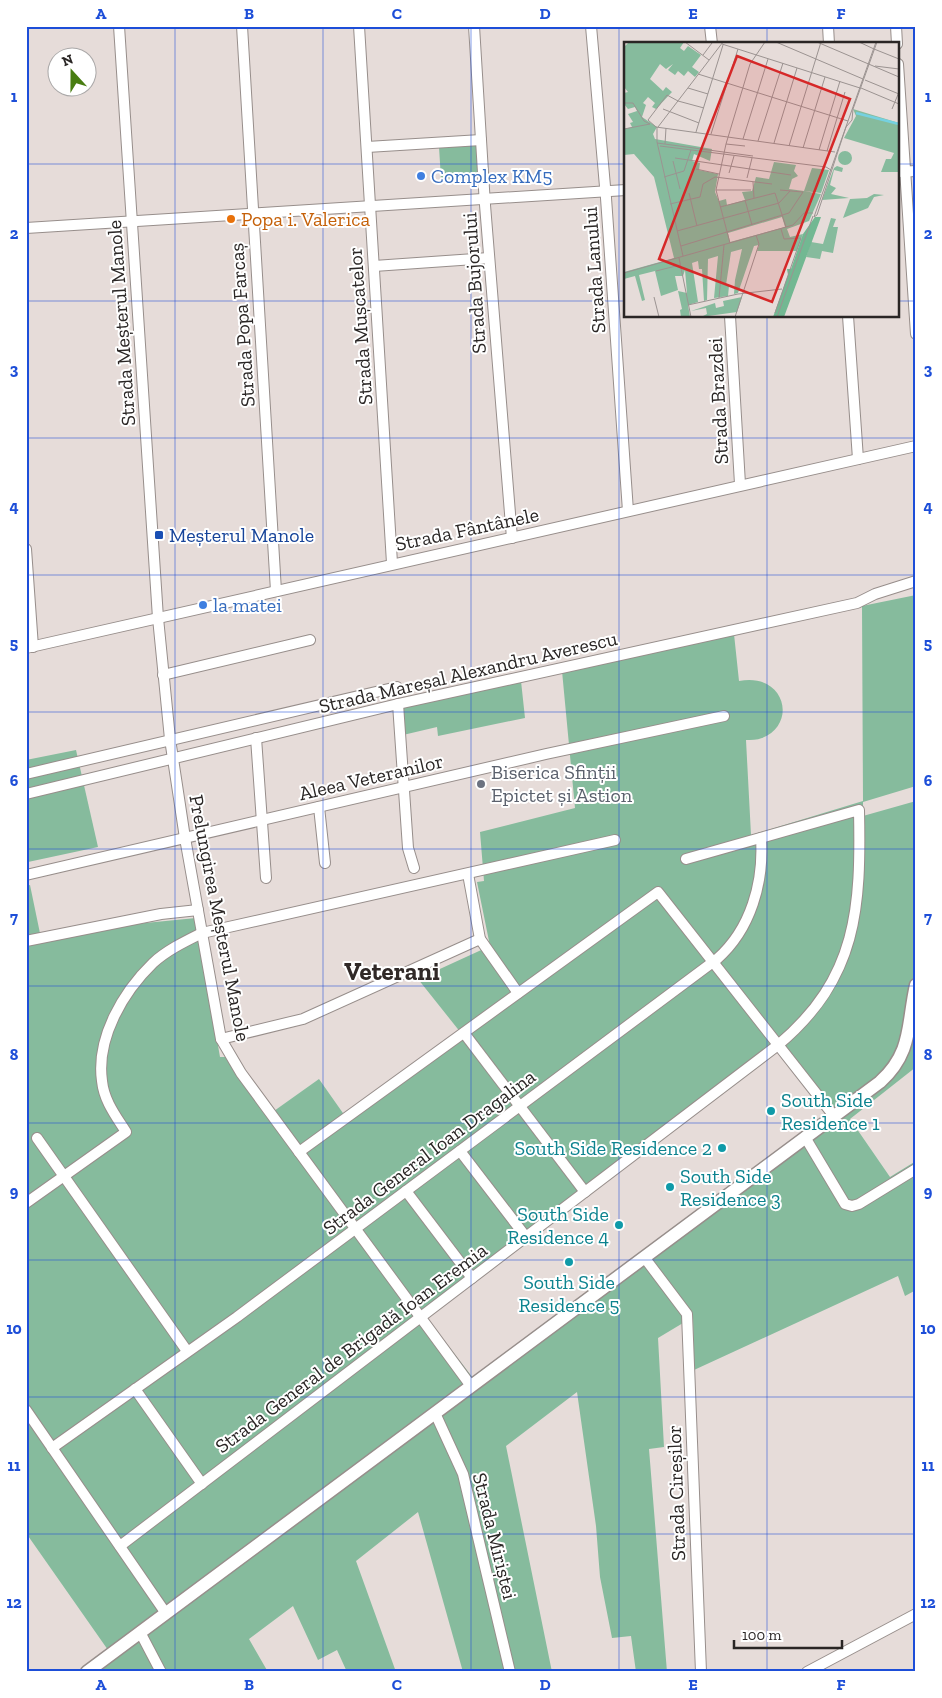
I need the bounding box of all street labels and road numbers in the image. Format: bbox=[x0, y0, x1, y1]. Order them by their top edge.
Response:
street label: Strada Lanului bbox=[578, 206, 610, 334]
street label: Strada Bujorului bbox=[457, 211, 491, 355]
street label: Strada Meșterul Manole bbox=[102, 219, 140, 427]
street label: Strada Popa Farcaș bbox=[224, 242, 260, 408]
street label: Strada Mușcatelor bbox=[343, 246, 377, 406]
street label: Strada Brazdei bbox=[703, 337, 733, 465]
street label: Strada Fântânele bbox=[393, 502, 541, 556]
street label: Strada Mareșal Alexandru Averescu bbox=[316, 626, 620, 718]
street label: Aleea Veteranilor bbox=[296, 749, 446, 805]
street label: Prelungirea Meșterul Manole bbox=[184, 793, 256, 1043]
street label: Strada General Ioan Dragalina bbox=[318, 1064, 540, 1240]
street label: Strada General de Brigadă Ioan Eremia bbox=[210, 1238, 492, 1458]
street label: Strada Cireșilor bbox=[662, 1425, 690, 1561]
street label: Strada Miriștei bbox=[468, 1470, 522, 1602]

